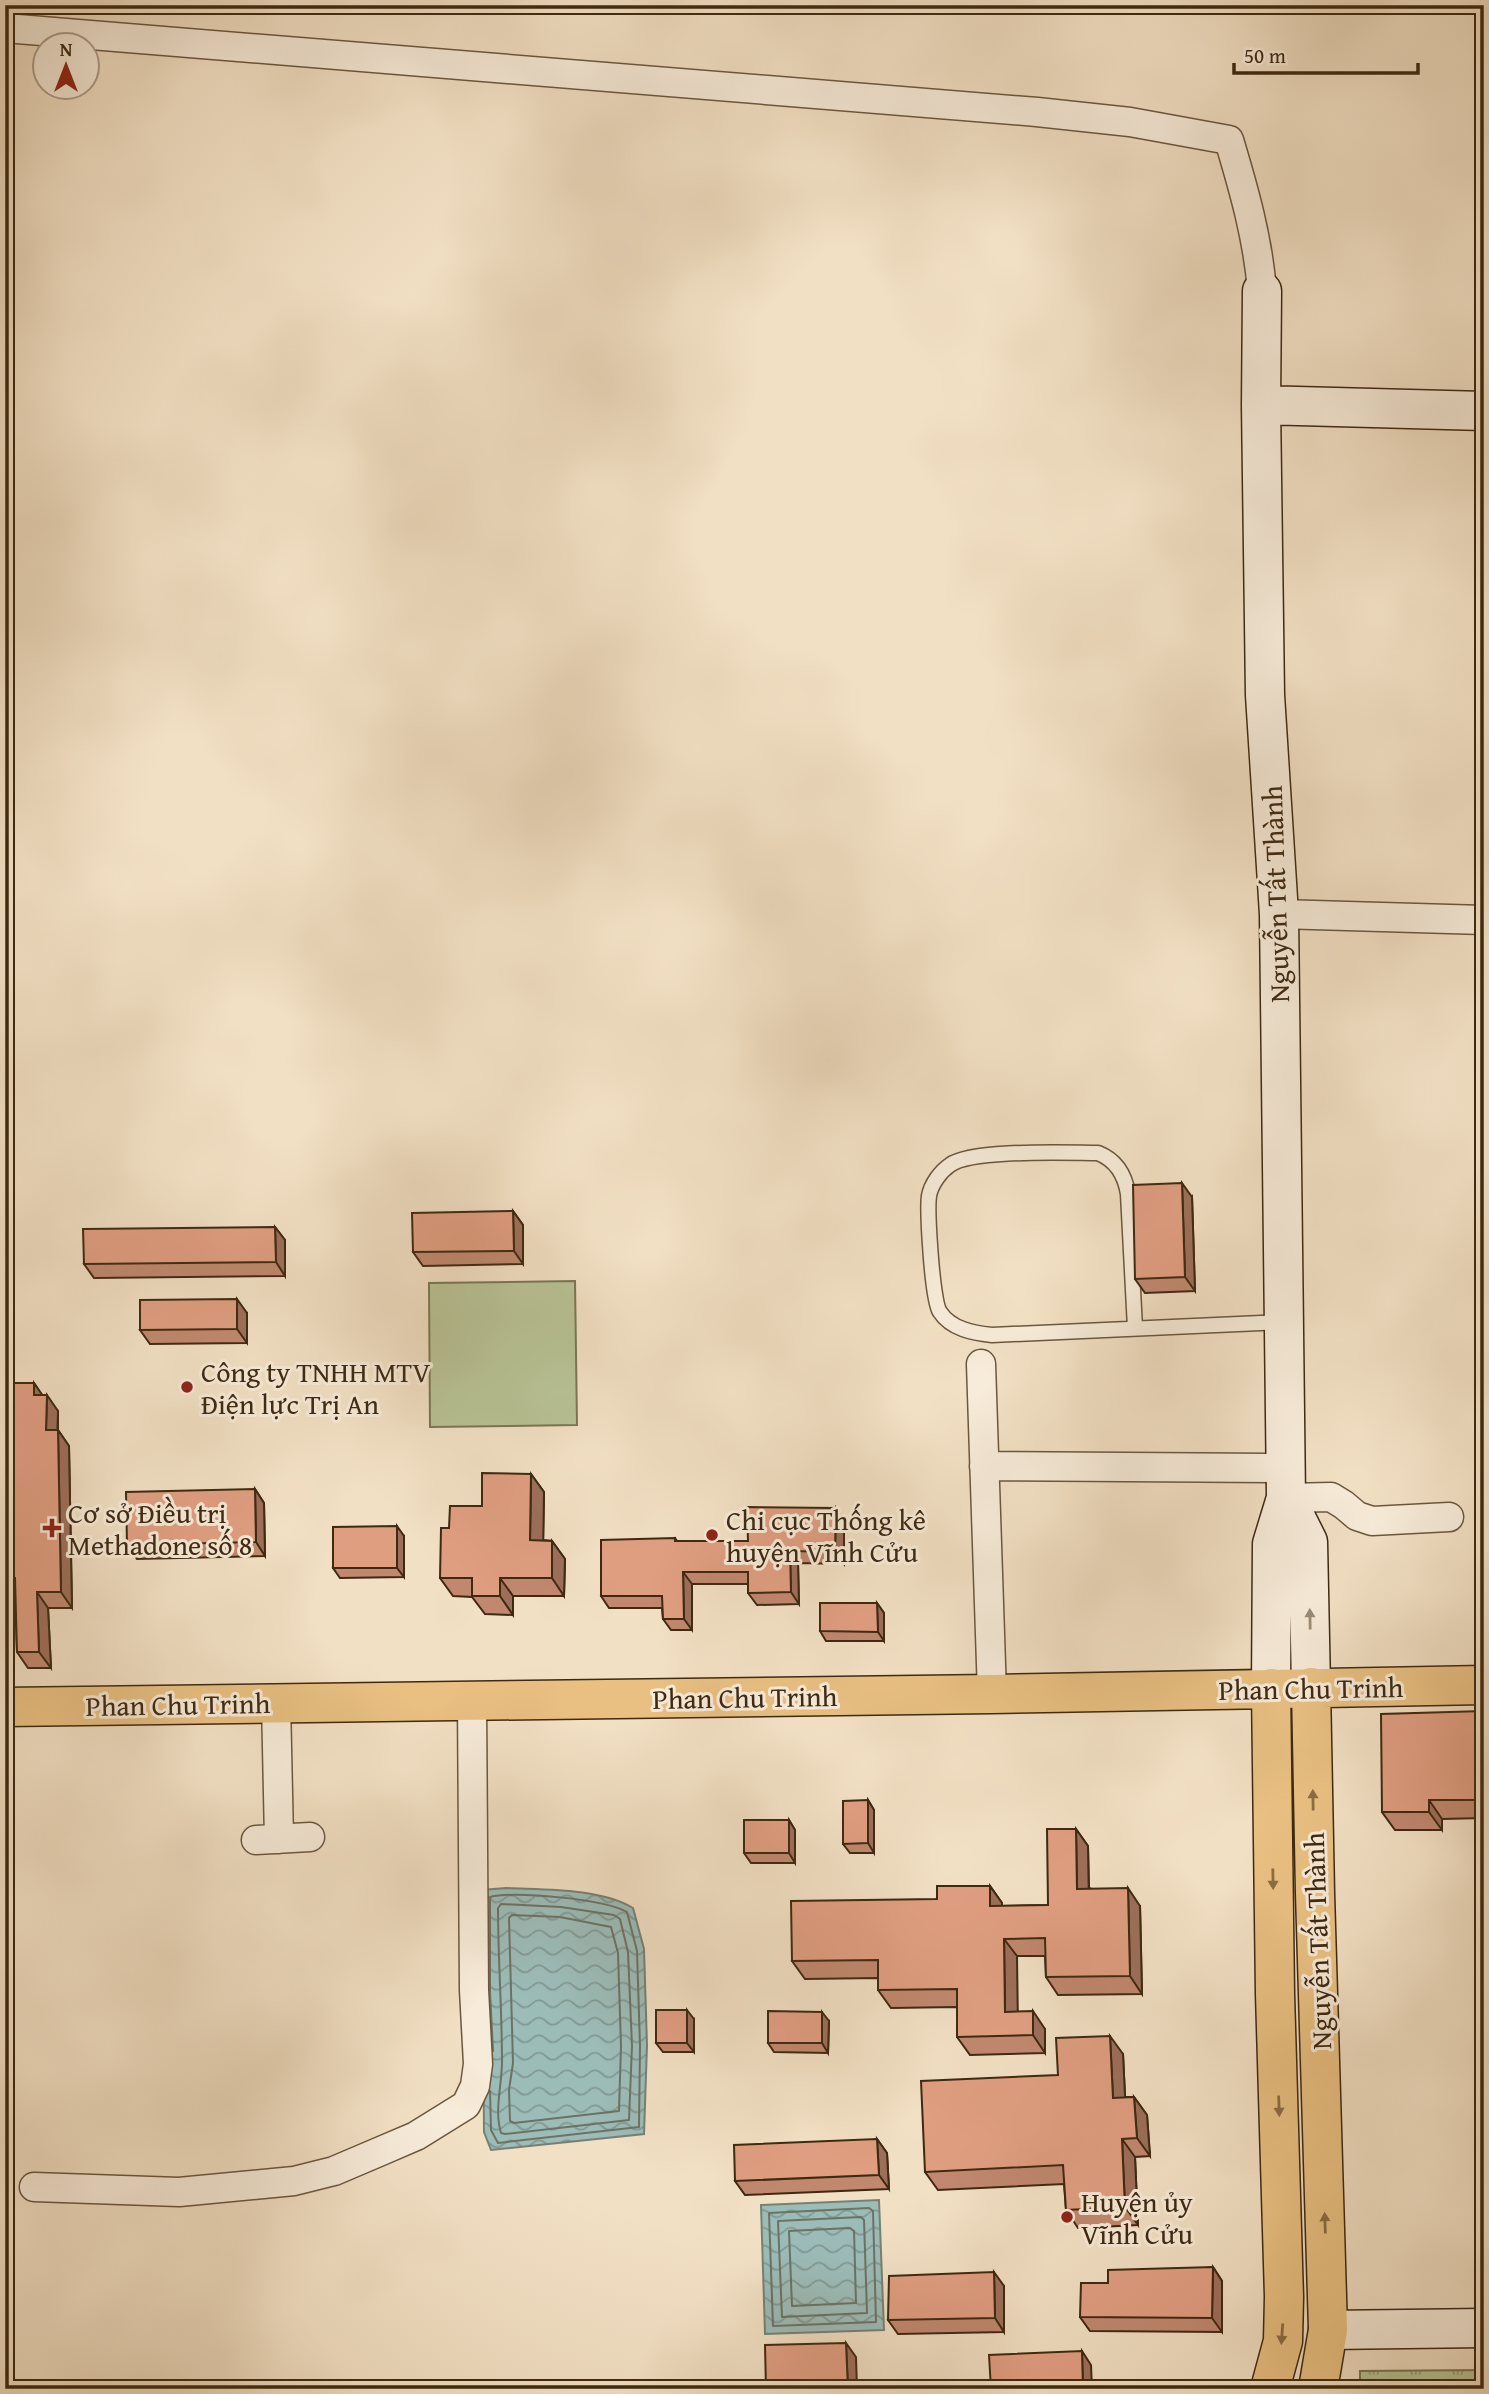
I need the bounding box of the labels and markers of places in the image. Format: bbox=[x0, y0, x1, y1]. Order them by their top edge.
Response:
place label: Công ty TNHH MTV Điện lực Trị An bbox=[201, 1351, 431, 1424]
marker: Công ty TNHH MTV Điện lực Trị An bbox=[179, 1379, 195, 1395]
place label: Cơ sở Điều trị Methadone số 8 bbox=[68, 1492, 252, 1565]
place label: Chi cục Thống kê huyện Vĩnh Cửu bbox=[726, 1499, 926, 1572]
marker: Cơ sở Điều trị Methadone số 8 bbox=[42, 1518, 62, 1538]
marker: Chi cục Thống kê huyện Vĩnh Cửu bbox=[704, 1527, 720, 1543]
place label: Huyện ủy Vĩnh Cửu bbox=[1081, 2181, 1193, 2254]
marker: Huyện ủy Vĩnh Cửu bbox=[1059, 2209, 1075, 2225]

